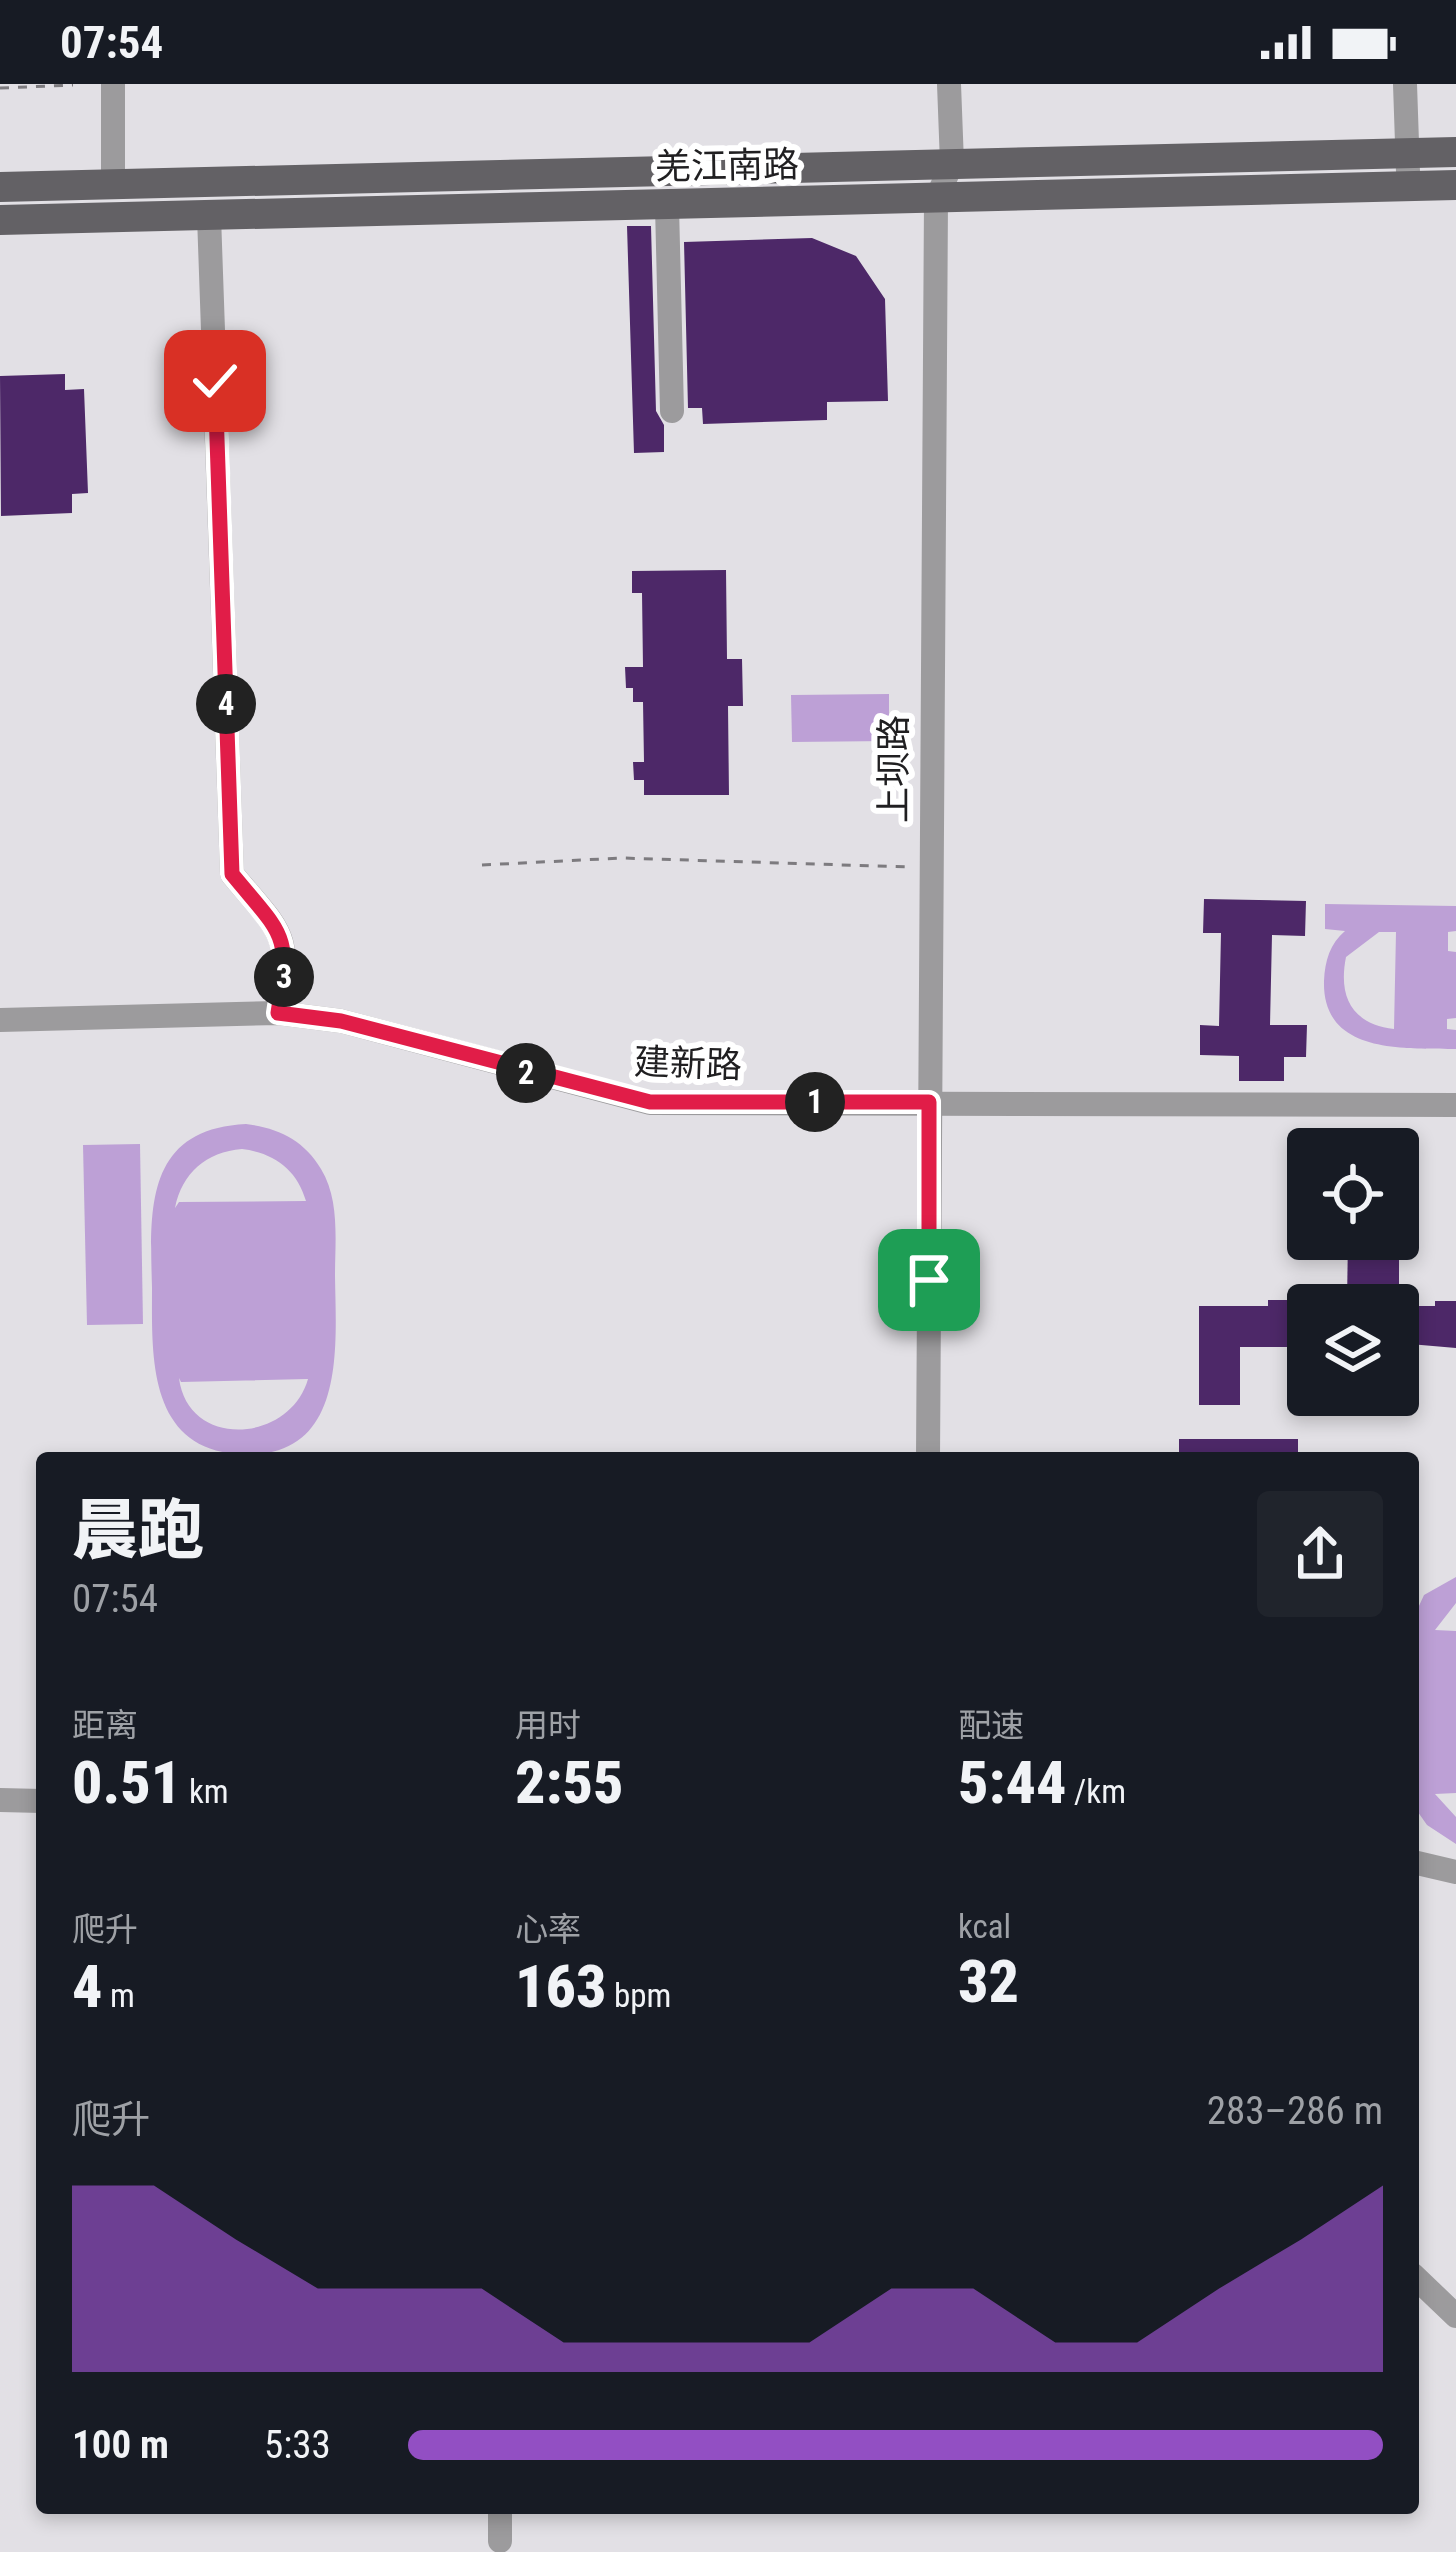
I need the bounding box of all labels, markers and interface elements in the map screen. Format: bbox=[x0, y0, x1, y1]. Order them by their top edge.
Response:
text: 07:54 bbox=[60, 16, 163, 69]
street label: 羌江南路 bbox=[655, 144, 799, 188]
pin bbox=[164, 330, 266, 432]
icon: check bbox=[182, 348, 248, 414]
pin: 4 bbox=[196, 674, 256, 734]
text: 4 bbox=[218, 684, 234, 723]
street label: 上坝路 bbox=[873, 715, 915, 823]
pin: 3 bbox=[254, 947, 314, 1007]
text: 3 bbox=[276, 957, 292, 996]
street label: 建新路 bbox=[633, 1041, 743, 1087]
pin: 2 bbox=[496, 1043, 556, 1103]
text: 2 bbox=[518, 1053, 534, 1092]
pin: 1 bbox=[785, 1072, 845, 1132]
text: 1 bbox=[807, 1082, 823, 1121]
map controls bbox=[1287, 1128, 1419, 1416]
button: locate bbox=[1287, 1128, 1419, 1260]
pin bbox=[878, 1229, 980, 1331]
icon: arrive bbox=[896, 1247, 962, 1313]
button: layers bbox=[1287, 1284, 1419, 1416]
button: share bbox=[1257, 1491, 1383, 1617]
text: 晨跑 bbox=[72, 1492, 204, 1569]
text: 07:54 bbox=[72, 1576, 158, 1622]
text: 距离 bbox=[72, 1706, 138, 1745]
text: 用时 bbox=[515, 1706, 581, 1745]
text: 配速 bbox=[958, 1706, 1024, 1745]
text: 0.51 bbox=[72, 1747, 181, 1818]
text: 2:55 bbox=[515, 1747, 623, 1818]
text: 5:44 bbox=[958, 1747, 1066, 1818]
text: km bbox=[181, 1772, 229, 1811]
text: /km bbox=[1066, 1772, 1126, 1811]
text: kcal bbox=[958, 1907, 1011, 1946]
text: 爬升 bbox=[72, 1910, 138, 1949]
text: 心率 bbox=[515, 1910, 581, 1949]
text: 32 bbox=[958, 1946, 1019, 2017]
text: 4 bbox=[72, 1951, 103, 2022]
text: 163 bbox=[515, 1951, 607, 2022]
text: m bbox=[103, 1976, 135, 2015]
text: bpm bbox=[607, 1976, 671, 2015]
text: 283–286 m bbox=[1207, 2088, 1383, 2134]
text: 爬升 bbox=[72, 2097, 150, 2143]
text: 100 m bbox=[72, 2422, 169, 2468]
text: 5:33 bbox=[264, 2422, 331, 2468]

